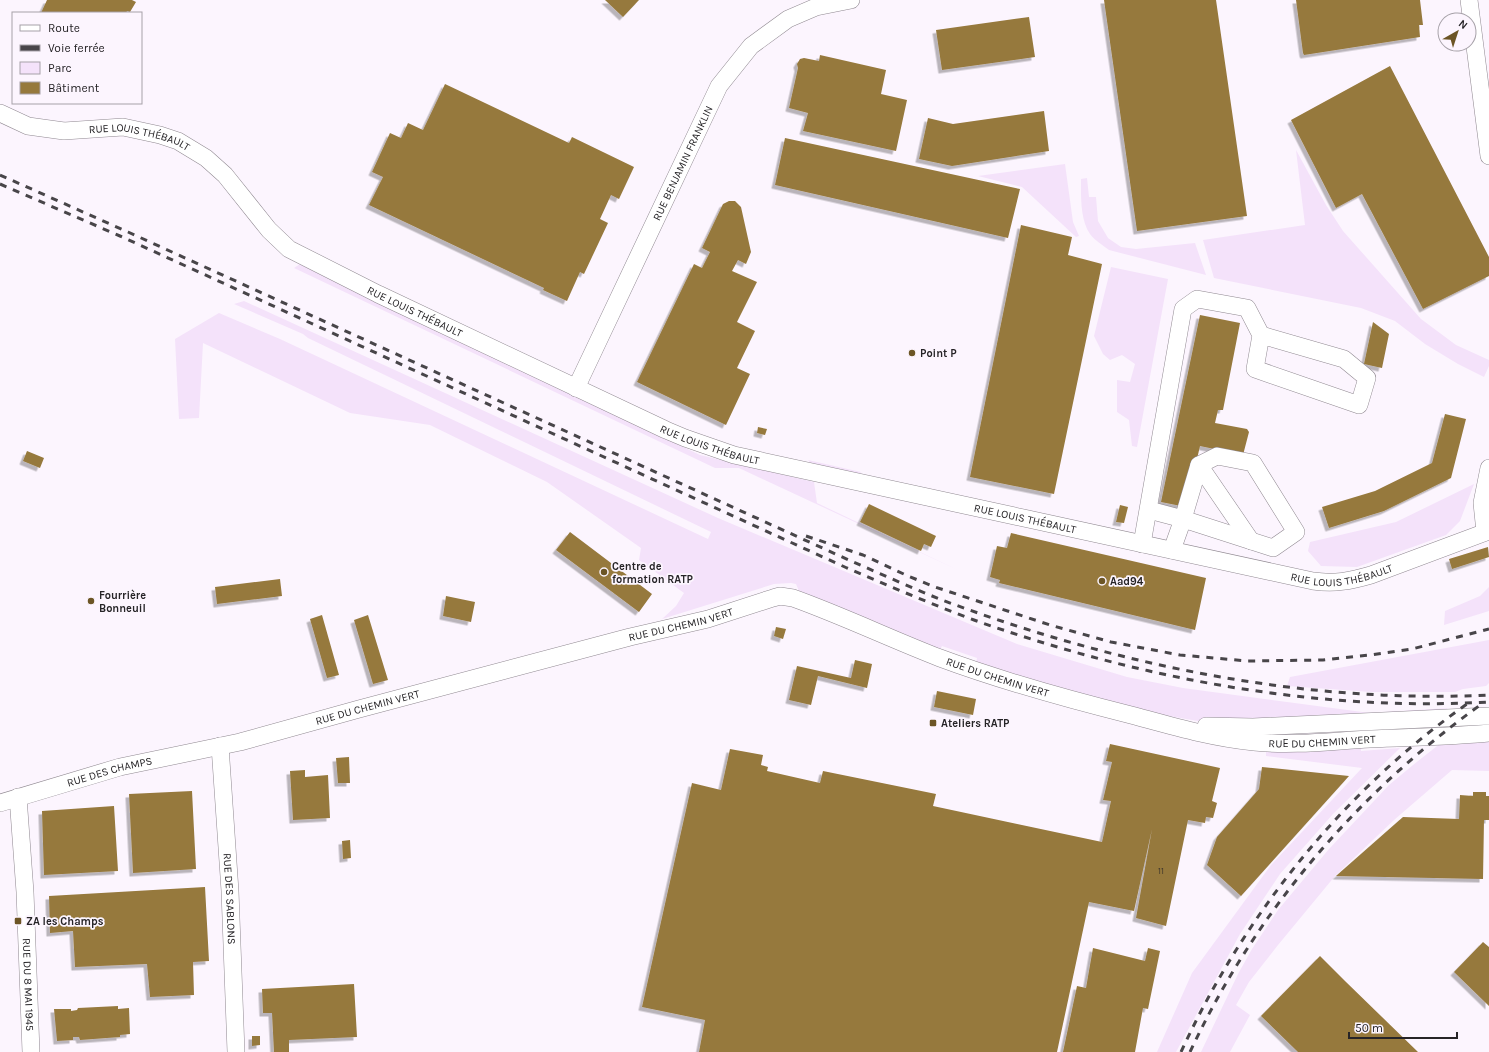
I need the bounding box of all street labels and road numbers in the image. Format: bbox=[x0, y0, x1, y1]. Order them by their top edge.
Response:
street label: RUE BENJAMIN FRANKLIN bbox=[650, 104, 716, 223]
street label: RUE LOUIS THÉBAULT bbox=[88, 121, 193, 154]
street label: RUE LOUIS THÉBAULT bbox=[365, 284, 465, 340]
street label: RUE LOUIS THÉBAULT bbox=[658, 422, 761, 467]
street label: RUE LOUIS THÉBAULT bbox=[973, 501, 1078, 536]
street label: RUE LOUIS THÉBAULT bbox=[1289, 561, 1395, 589]
street label: RUE DU CHEMIN VERT bbox=[627, 605, 735, 644]
street label: RUE DU CHEMIN VERT bbox=[944, 655, 1051, 700]
street label: RUE DU CHEMIN VERT bbox=[314, 687, 422, 728]
street label: RUE DU CHEMIN VERT bbox=[1268, 733, 1377, 751]
street label: RUE DES CHAMPS bbox=[65, 754, 153, 790]
street label: RUE DES SABLONS bbox=[220, 852, 238, 945]
street label: RUE DU 8 MAI 1945 bbox=[20, 938, 36, 1031]

